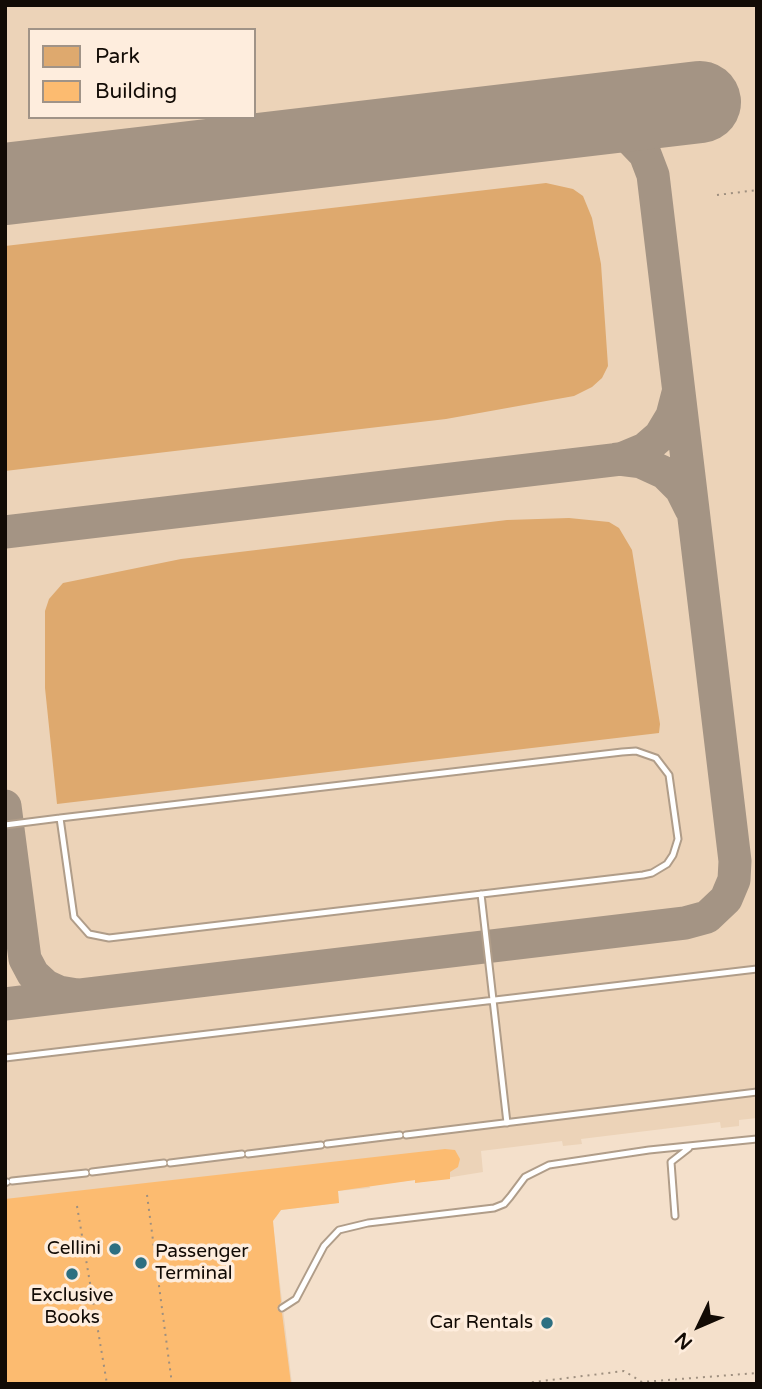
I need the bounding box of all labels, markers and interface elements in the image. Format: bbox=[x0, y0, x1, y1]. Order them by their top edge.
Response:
legend bbox=[28, 28, 256, 119]
text: Park bbox=[95, 44, 140, 69]
text: Building bbox=[95, 79, 177, 104]
place label: Cellini bbox=[47, 1238, 101, 1260]
marker: Cellini bbox=[107, 1241, 123, 1257]
place label: Passenger Terminal bbox=[155, 1241, 249, 1285]
marker: Passenger Terminal bbox=[133, 1255, 149, 1271]
marker: Exclusive Books bbox=[64, 1266, 80, 1282]
place label: Exclusive Books bbox=[30, 1285, 114, 1329]
north arrow bbox=[664, 1291, 734, 1361]
place label: Car Rentals bbox=[429, 1312, 533, 1334]
marker: Car Rentals bbox=[539, 1315, 555, 1331]
text: N bbox=[671, 1327, 697, 1354]

